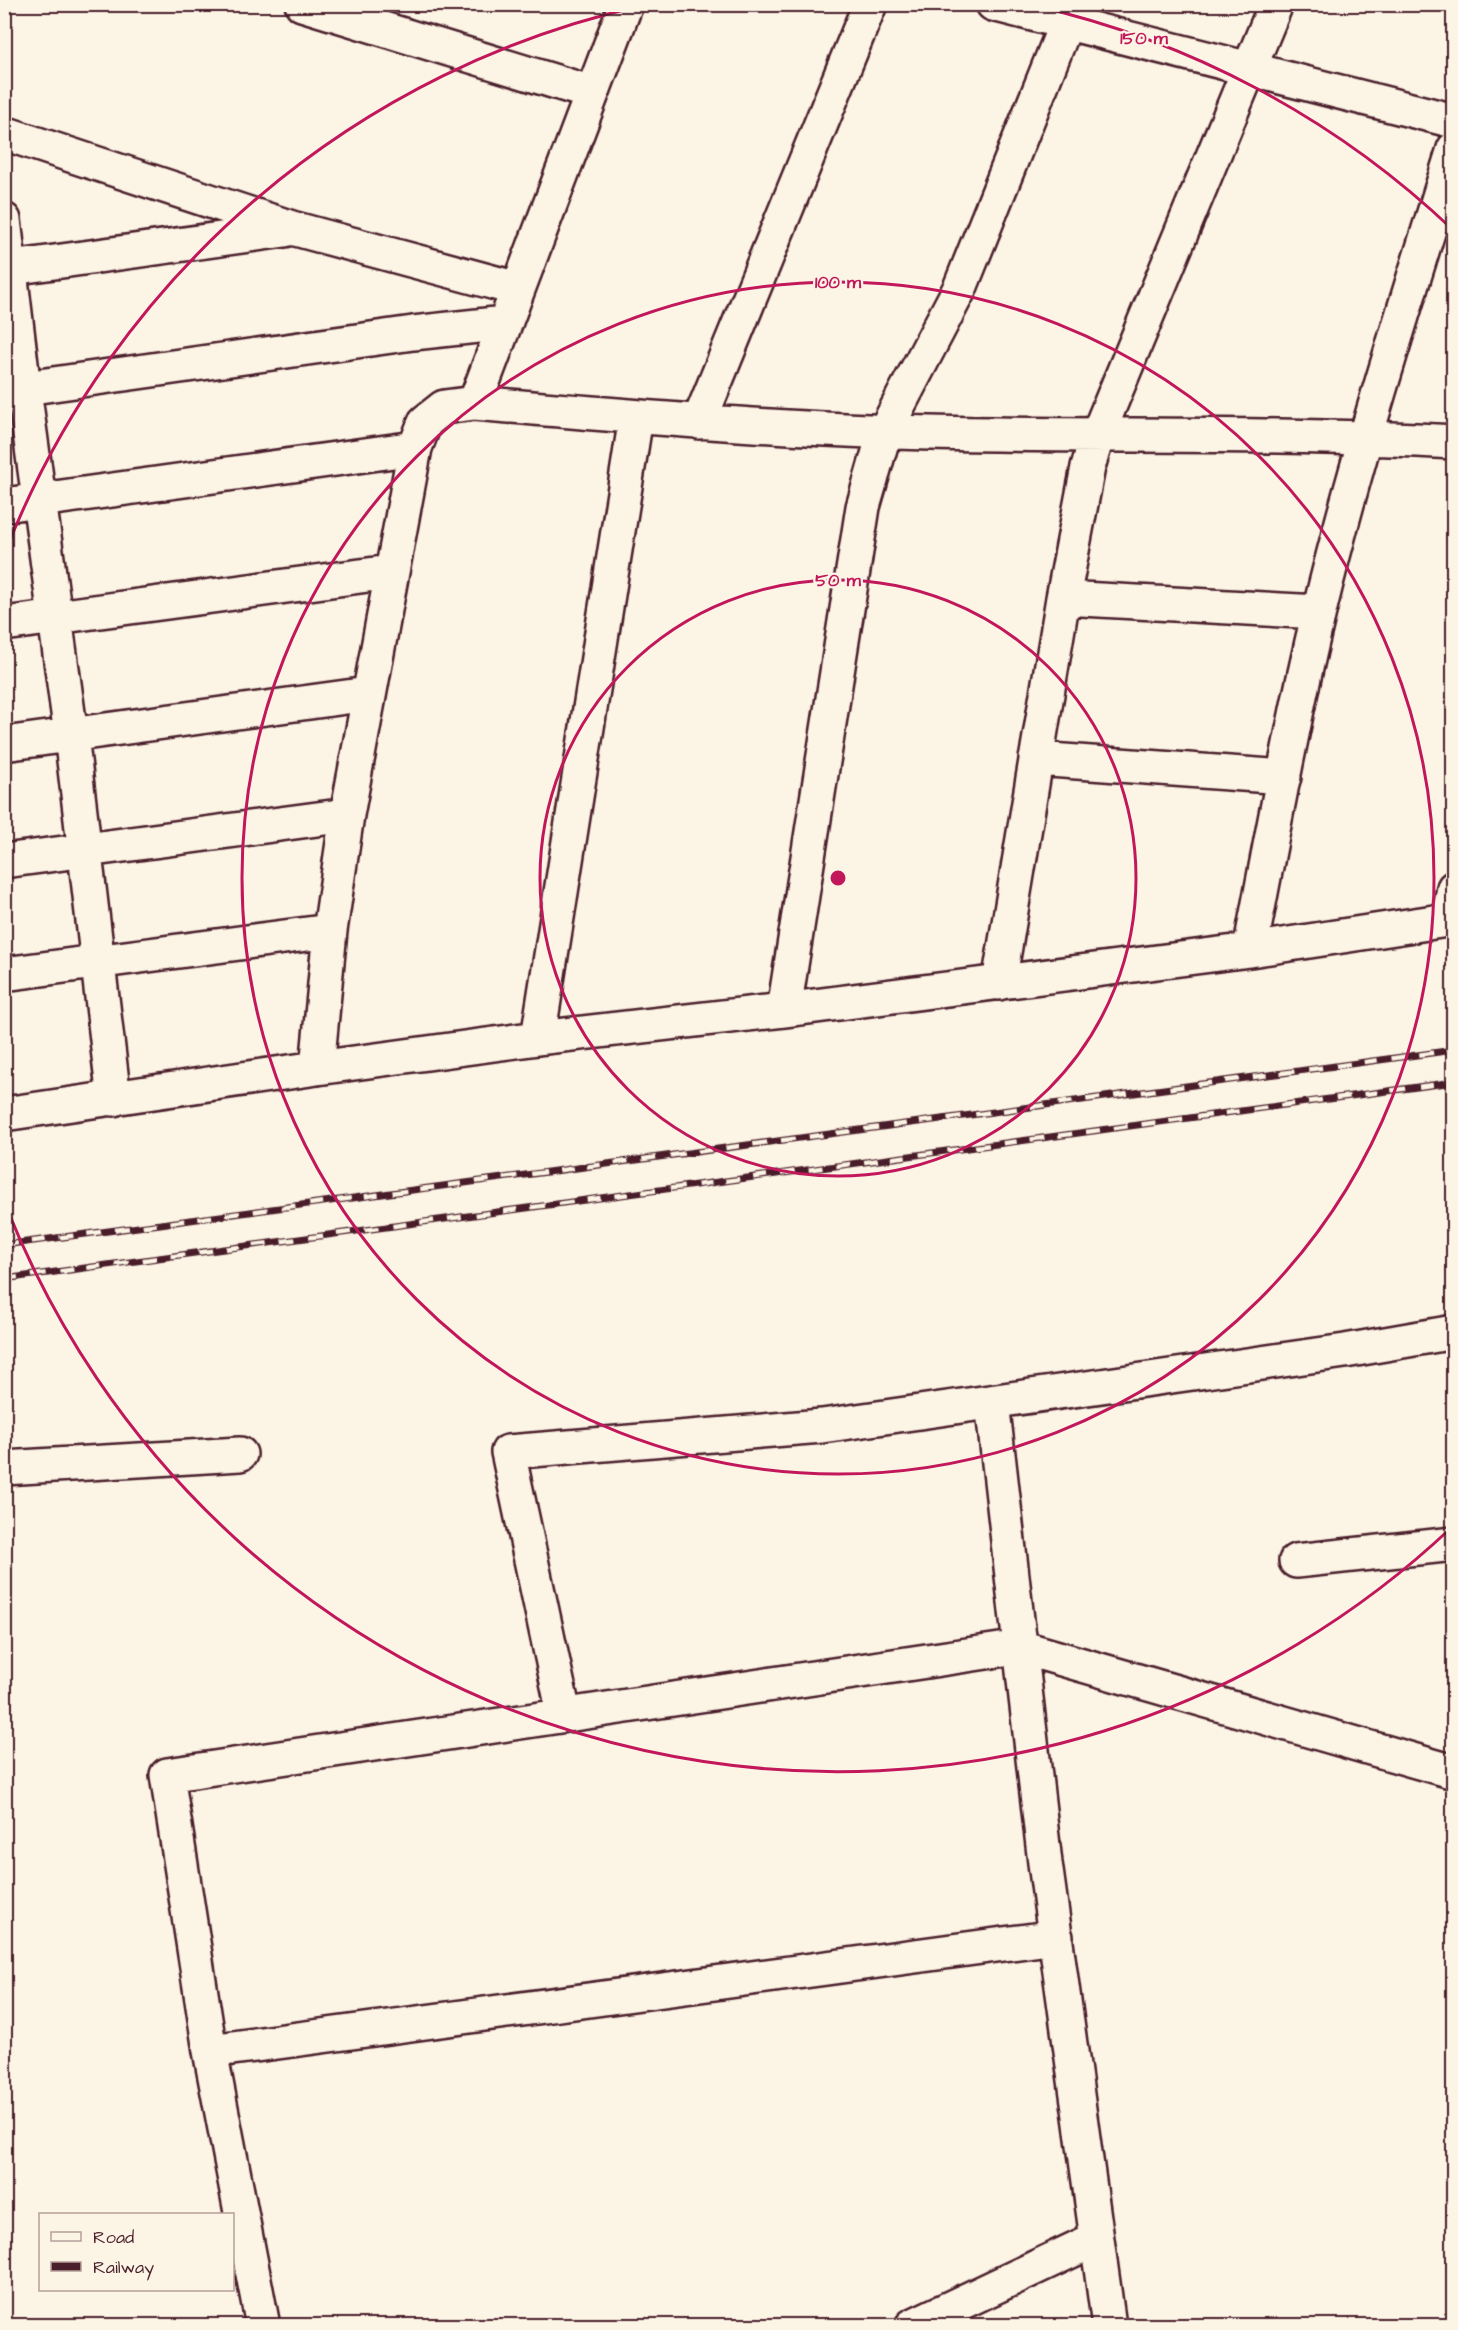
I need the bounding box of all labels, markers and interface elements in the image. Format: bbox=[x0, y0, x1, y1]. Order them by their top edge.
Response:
text: 150 m bbox=[1120, 26, 1169, 51]
text: 100 m bbox=[815, 270, 862, 295]
text: 50 m bbox=[815, 568, 862, 593]
centre of rings bbox=[828, 868, 848, 888]
legend bbox=[39, 2213, 234, 2291]
text: Road bbox=[93, 2225, 134, 2250]
text: Railway bbox=[93, 2255, 154, 2281]

